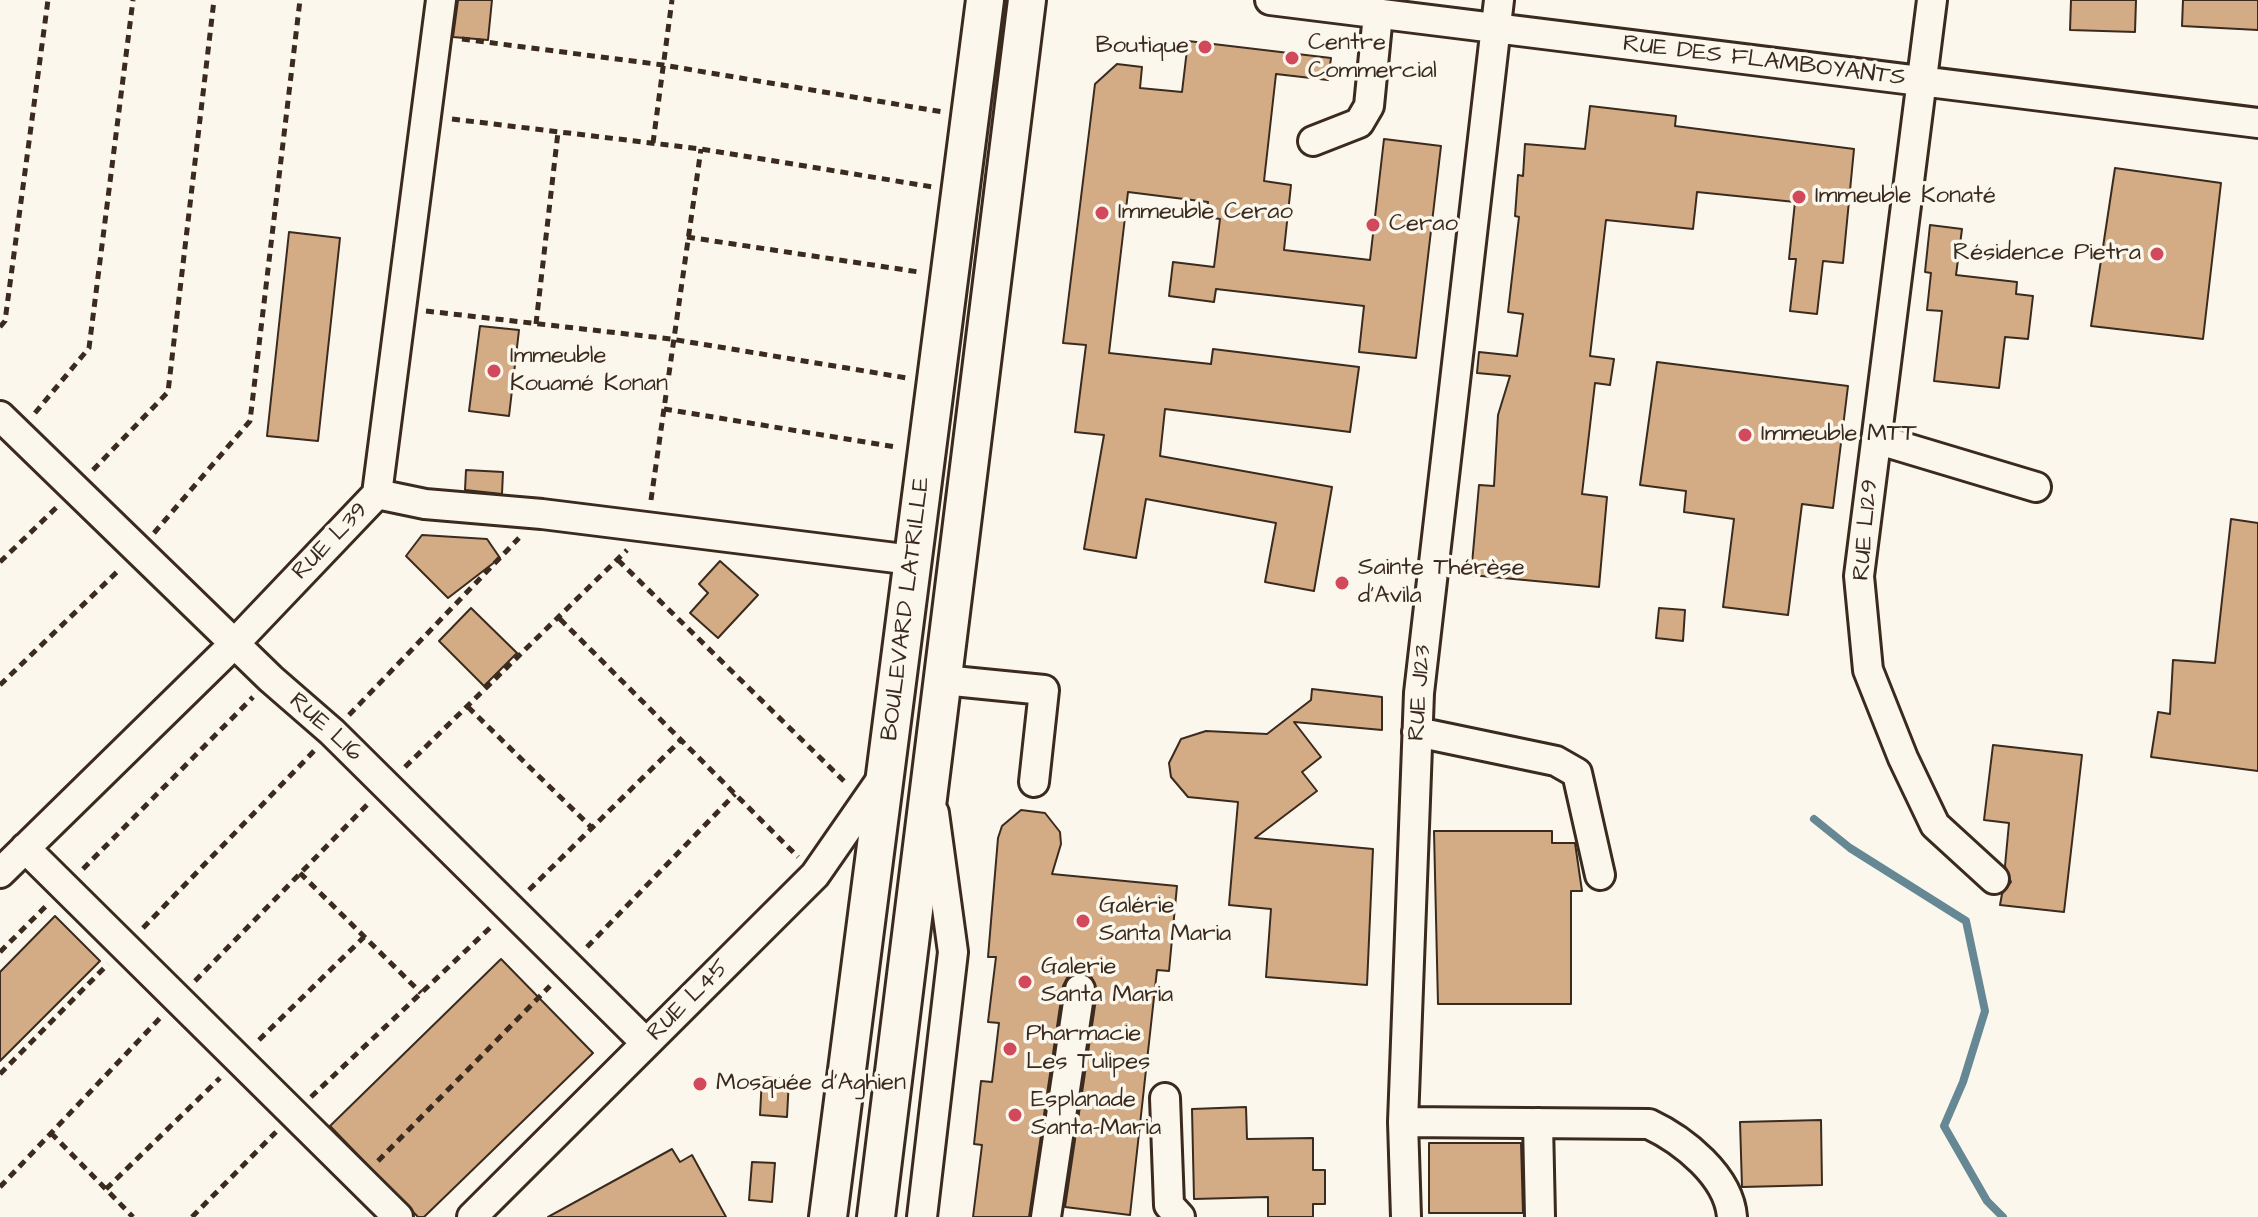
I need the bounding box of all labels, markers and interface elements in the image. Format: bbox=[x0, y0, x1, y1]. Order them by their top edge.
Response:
place label: Centre Commercial bbox=[1308, 30, 1437, 86]
street label: RUE DES FLAMBOYANTS bbox=[1621, 30, 1907, 94]
place label: Boutique bbox=[1095, 33, 1189, 61]
marker: Boutique bbox=[1196, 38, 1214, 56]
marker: Centre Commercial bbox=[1283, 49, 1301, 67]
place label: Immeuble Konaté bbox=[1815, 183, 1996, 211]
marker: Immeuble Konaté bbox=[1790, 188, 1808, 206]
place label: Immeuble Cerao bbox=[1118, 199, 1293, 227]
marker: Immeuble Cerao bbox=[1093, 204, 1111, 222]
place label: Cerao bbox=[1389, 211, 1458, 239]
marker: Cerao bbox=[1364, 216, 1382, 234]
place label: Résidence Pietra bbox=[1953, 240, 2141, 268]
marker: Résidence Pietra bbox=[2148, 245, 2166, 263]
place label: Immeuble Kouamé Konan bbox=[510, 343, 668, 399]
marker: Immeuble Kouamé Konan bbox=[485, 362, 503, 380]
place label: Immeuble MTT bbox=[1761, 421, 1917, 449]
marker: Immeuble MTT bbox=[1736, 426, 1754, 444]
street label: BOULEVARD LATRILLE bbox=[877, 476, 937, 742]
street label: RUE L129 bbox=[1848, 478, 1886, 582]
street label: RUE L39 bbox=[287, 497, 375, 587]
place label: Sainte Thérèse d’Avila bbox=[1358, 555, 1525, 611]
marker: Sainte Thérèse d’Avila bbox=[1333, 574, 1351, 592]
street label: RUE J123 bbox=[1403, 644, 1439, 742]
street label: RUE L16 bbox=[282, 687, 368, 769]
place label: Galérie Santa Maria bbox=[1099, 893, 1231, 949]
marker: Galérie Santa Maria bbox=[1074, 912, 1092, 930]
street label: RUE L45 bbox=[642, 954, 736, 1048]
place label: Galerie Santa Maria bbox=[1041, 954, 1173, 1010]
marker: Galerie Santa Maria bbox=[1016, 973, 1034, 991]
place label: Pharmacie Les Tulipes bbox=[1026, 1021, 1150, 1077]
marker: Pharmacie Les Tulipes bbox=[1001, 1040, 1019, 1058]
place label: Mosquée d'Aghien bbox=[716, 1070, 906, 1098]
marker: Mosquée d'Aghien bbox=[691, 1075, 709, 1093]
place label: Esplanade Santa-Maria bbox=[1031, 1087, 1161, 1143]
marker: Esplanade Santa-Maria bbox=[1006, 1106, 1024, 1124]

